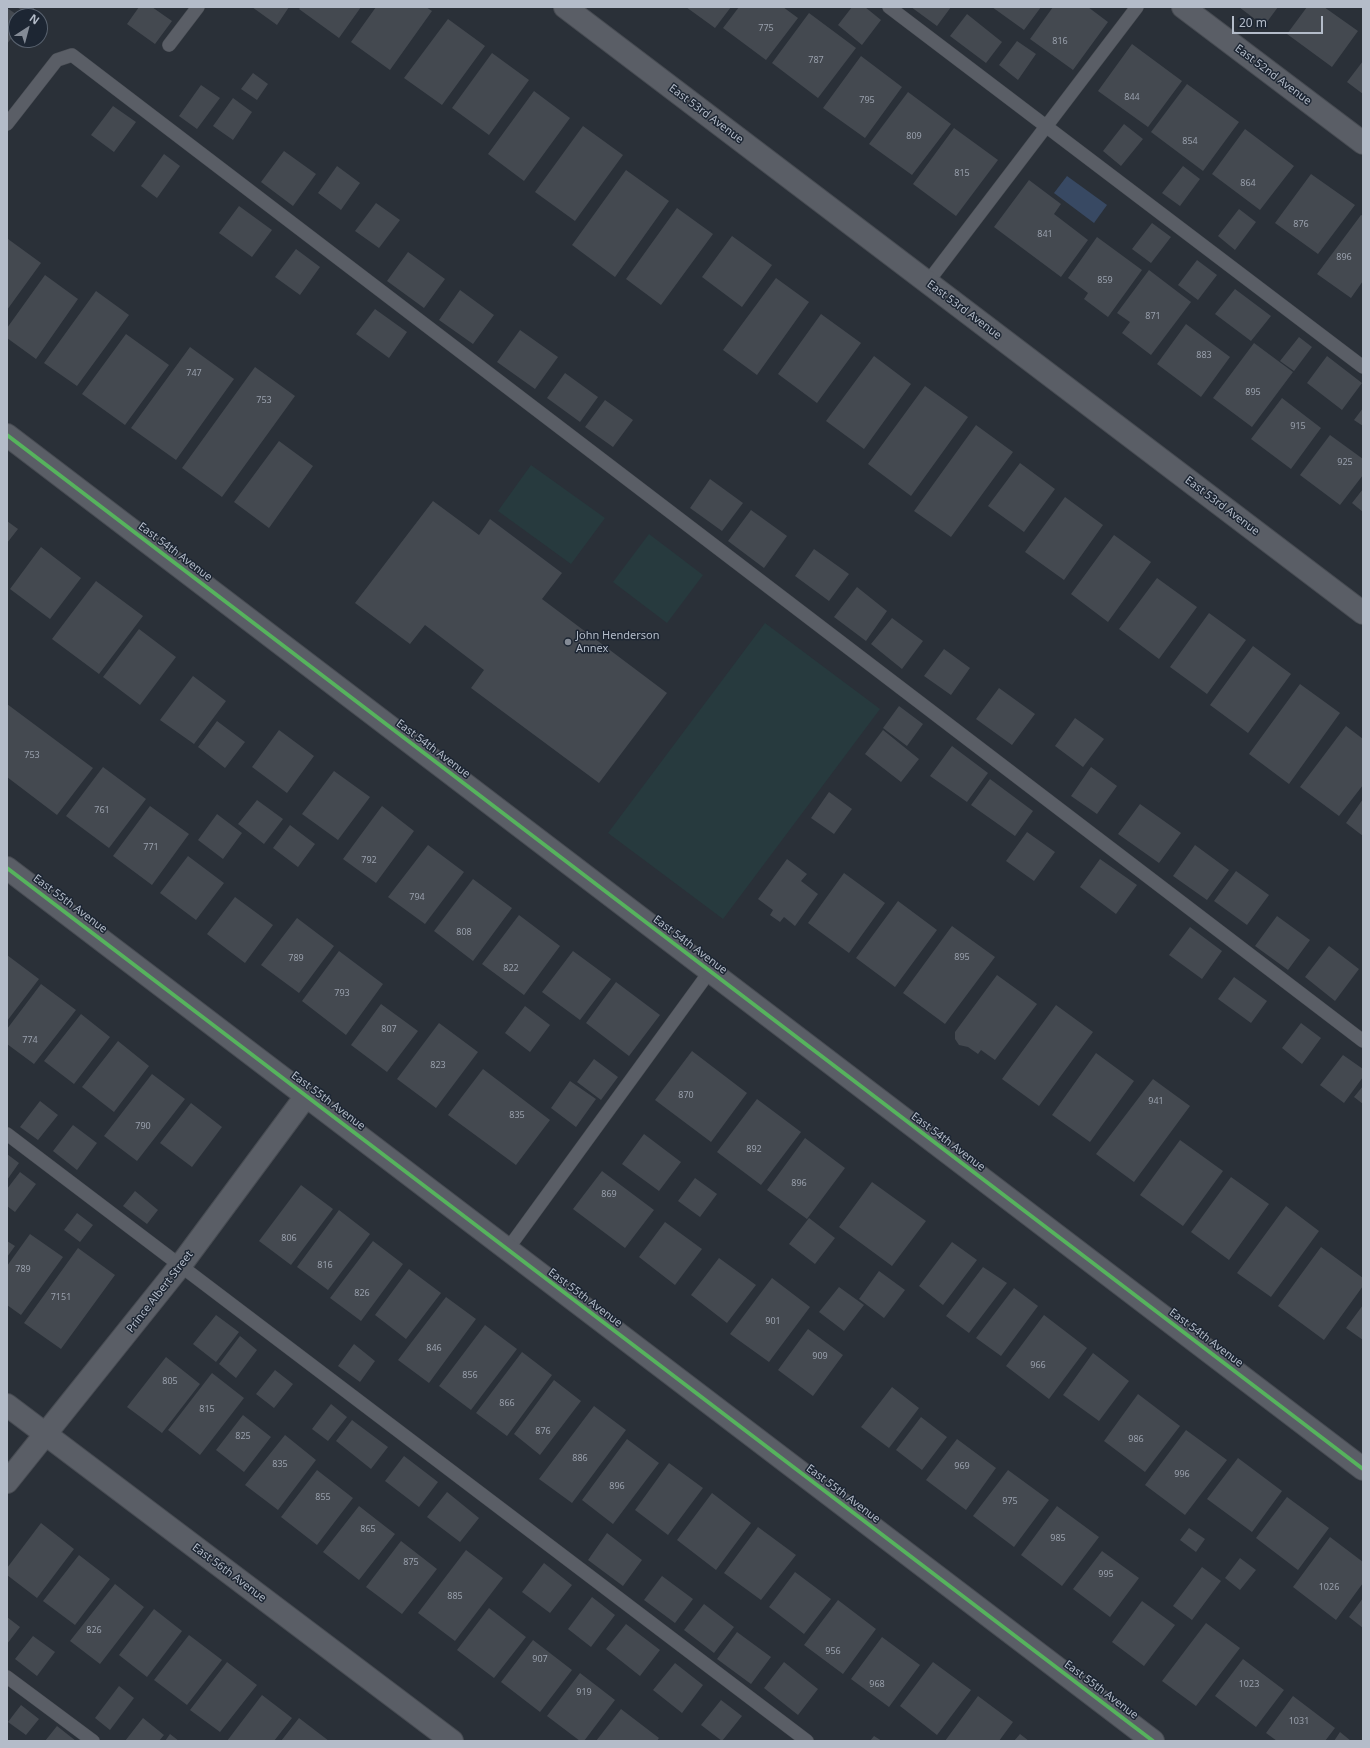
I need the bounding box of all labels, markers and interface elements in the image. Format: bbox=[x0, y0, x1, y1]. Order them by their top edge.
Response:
north arrow bbox=[8, 8, 48, 48]
scale bar bbox=[1234, 8, 1325, 34]
text: N bbox=[27, 10, 43, 27]
text: 20 m bbox=[1239, 14, 1267, 31]
house number: 775 bbox=[758, 23, 774, 33]
house number: 816 bbox=[1052, 36, 1068, 46]
street label: East 52nd Avenue bbox=[1232, 42, 1314, 108]
house number: 787 bbox=[808, 55, 824, 65]
street label: East 53rd Avenue bbox=[666, 82, 746, 146]
house number: 844 bbox=[1124, 92, 1140, 102]
house number: 795 bbox=[859, 95, 875, 105]
house number: 809 bbox=[906, 131, 922, 141]
house number: 854 bbox=[1182, 136, 1198, 146]
house number: 815 bbox=[954, 168, 970, 178]
house number: 864 bbox=[1240, 178, 1256, 188]
house number: 876 bbox=[1293, 219, 1309, 229]
house number: 841 bbox=[1037, 229, 1053, 239]
house number: 896 bbox=[1336, 252, 1352, 262]
house number: 859 bbox=[1097, 275, 1113, 285]
street label: East 53rd Avenue bbox=[924, 278, 1004, 342]
house number: 871 bbox=[1145, 311, 1161, 321]
house number: 883 bbox=[1196, 350, 1212, 360]
house number: 747 bbox=[186, 368, 202, 378]
house number: 895 bbox=[1245, 387, 1261, 397]
house number: 753 bbox=[256, 395, 272, 405]
house number: 915 bbox=[1290, 421, 1306, 431]
house number: 925 bbox=[1337, 457, 1353, 467]
street label: East 53rd Avenue bbox=[1182, 474, 1262, 538]
street label: East 54th Avenue bbox=[135, 520, 215, 584]
place label: John Henderson Annex bbox=[576, 629, 660, 655]
marker: John Henderson Annex bbox=[563, 637, 573, 647]
street label: East 54th Avenue bbox=[393, 717, 473, 781]
house number: 753 bbox=[24, 750, 40, 760]
house number: 761 bbox=[94, 805, 110, 815]
house number: 771 bbox=[143, 842, 159, 852]
house number: 792 bbox=[361, 855, 377, 865]
street label: East 55th Avenue bbox=[30, 872, 110, 936]
house number: 794 bbox=[409, 892, 425, 902]
street label: East 54th Avenue bbox=[650, 913, 730, 977]
house number: 808 bbox=[456, 927, 472, 937]
house number: 895 bbox=[954, 952, 970, 962]
house number: 789 bbox=[288, 953, 304, 963]
house number: 822 bbox=[503, 963, 519, 973]
house number: 793 bbox=[334, 988, 350, 998]
house number: 807 bbox=[381, 1024, 397, 1034]
house number: 774 bbox=[22, 1035, 38, 1045]
house number: 823 bbox=[430, 1060, 446, 1070]
street label: East 55th Avenue bbox=[288, 1069, 368, 1133]
house number: 870 bbox=[678, 1090, 694, 1100]
house number: 941 bbox=[1148, 1096, 1164, 1106]
house number: 835 bbox=[509, 1110, 525, 1120]
street label: East 54th Avenue bbox=[908, 1110, 988, 1174]
house number: 790 bbox=[135, 1121, 151, 1131]
house number: 892 bbox=[746, 1144, 762, 1154]
house number: 896 bbox=[791, 1178, 807, 1188]
house number: 869 bbox=[601, 1189, 617, 1199]
house number: 806 bbox=[281, 1233, 297, 1243]
street label: Prince Albert Street bbox=[124, 1248, 196, 1336]
house number: 816 bbox=[317, 1260, 333, 1270]
house number: 789 bbox=[15, 1264, 31, 1274]
street label: East 55th Avenue bbox=[545, 1266, 625, 1330]
house number: 826 bbox=[354, 1288, 370, 1298]
house number: 7151 bbox=[51, 1292, 71, 1302]
street label: East 54th Avenue bbox=[1166, 1306, 1246, 1370]
house number: 901 bbox=[765, 1316, 781, 1326]
house number: 846 bbox=[426, 1343, 442, 1353]
house number: 909 bbox=[812, 1351, 828, 1361]
house number: 966 bbox=[1030, 1360, 1046, 1370]
house number: 856 bbox=[462, 1370, 478, 1380]
house number: 805 bbox=[162, 1376, 178, 1386]
house number: 866 bbox=[499, 1398, 515, 1408]
house number: 815 bbox=[199, 1404, 215, 1414]
house number: 876 bbox=[535, 1426, 551, 1436]
house number: 825 bbox=[235, 1431, 251, 1441]
house number: 986 bbox=[1128, 1434, 1144, 1444]
house number: 886 bbox=[572, 1453, 588, 1463]
house number: 835 bbox=[272, 1459, 288, 1469]
house number: 969 bbox=[954, 1461, 970, 1471]
street label: East 55th Avenue bbox=[803, 1462, 883, 1526]
house number: 996 bbox=[1174, 1469, 1190, 1479]
house number: 896 bbox=[609, 1481, 625, 1491]
house number: 855 bbox=[315, 1492, 331, 1502]
house number: 975 bbox=[1002, 1496, 1018, 1506]
house number: 865 bbox=[360, 1524, 376, 1534]
house number: 985 bbox=[1050, 1533, 1066, 1543]
street label: East 56th Avenue bbox=[189, 1541, 269, 1605]
house number: 875 bbox=[403, 1557, 419, 1567]
house number: 995 bbox=[1098, 1569, 1114, 1579]
house number: 1026 bbox=[1319, 1582, 1339, 1592]
house number: 885 bbox=[447, 1591, 463, 1601]
house number: 826 bbox=[86, 1625, 102, 1635]
house number: 956 bbox=[825, 1646, 841, 1656]
house number: 907 bbox=[532, 1654, 548, 1664]
street label: East 55th Avenue bbox=[1061, 1658, 1141, 1722]
house number: 968 bbox=[869, 1679, 885, 1689]
house number: 1023 bbox=[1239, 1679, 1259, 1689]
house number: 919 bbox=[576, 1687, 592, 1697]
house number: 1031 bbox=[1289, 1716, 1309, 1726]

